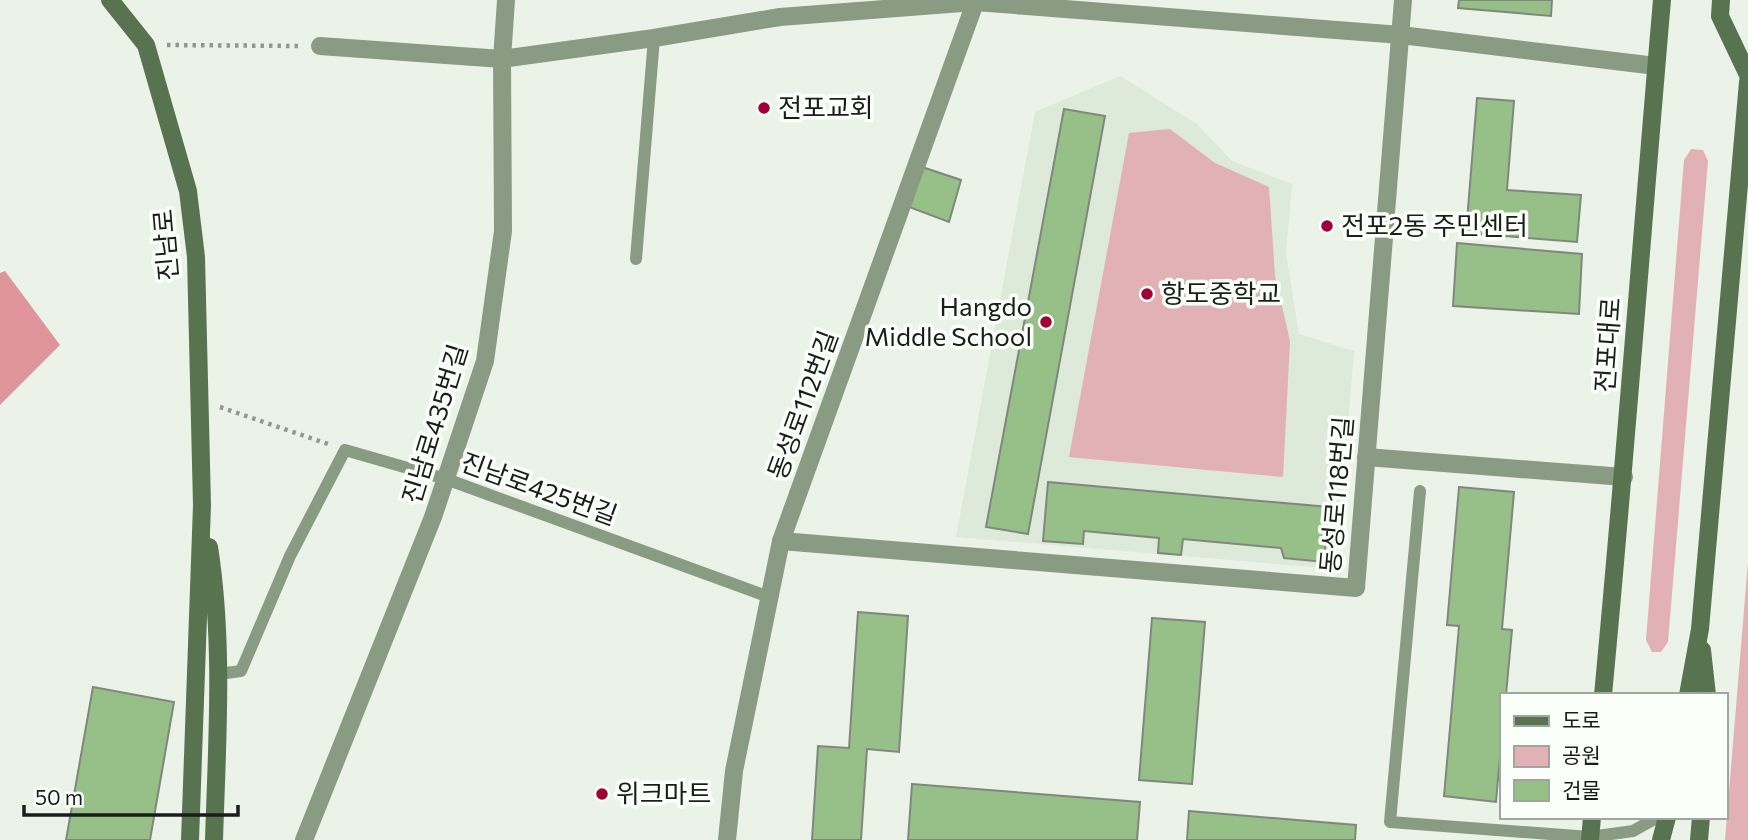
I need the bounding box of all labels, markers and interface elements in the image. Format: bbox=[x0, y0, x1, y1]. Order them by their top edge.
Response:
place label: 전포교회 bbox=[778, 91, 874, 122]
marker: 전포교회 bbox=[756, 100, 772, 116]
street label: 진남로 bbox=[146, 208, 183, 282]
place label: 전포2동 주민센터 bbox=[1341, 209, 1528, 240]
marker: 전포2동 주민센터 bbox=[1319, 218, 1335, 234]
place label: 항도중학교 bbox=[1161, 277, 1281, 308]
marker: 항도중학교 bbox=[1139, 286, 1155, 302]
place label: Hangdo Middle School bbox=[864, 290, 1032, 351]
street label: 전포대로 bbox=[1588, 296, 1625, 394]
marker: Hangdo Middle School bbox=[1038, 314, 1054, 330]
street label: 동성로112번길 bbox=[760, 326, 843, 483]
street label: 진남로435번길 bbox=[395, 340, 473, 507]
street label: 동성로118번길 bbox=[1313, 415, 1358, 575]
street label: 진남로425번길 bbox=[457, 445, 622, 530]
legend bbox=[1500, 693, 1727, 819]
text: 도로 bbox=[1562, 707, 1601, 732]
text: 공원 bbox=[1562, 742, 1601, 767]
scale bar bbox=[24, 774, 238, 818]
place label: 위크마트 bbox=[616, 777, 712, 808]
text: 건물 bbox=[1562, 777, 1601, 802]
text: 50 m bbox=[35, 784, 83, 809]
marker: 위크마트 bbox=[594, 786, 610, 802]

